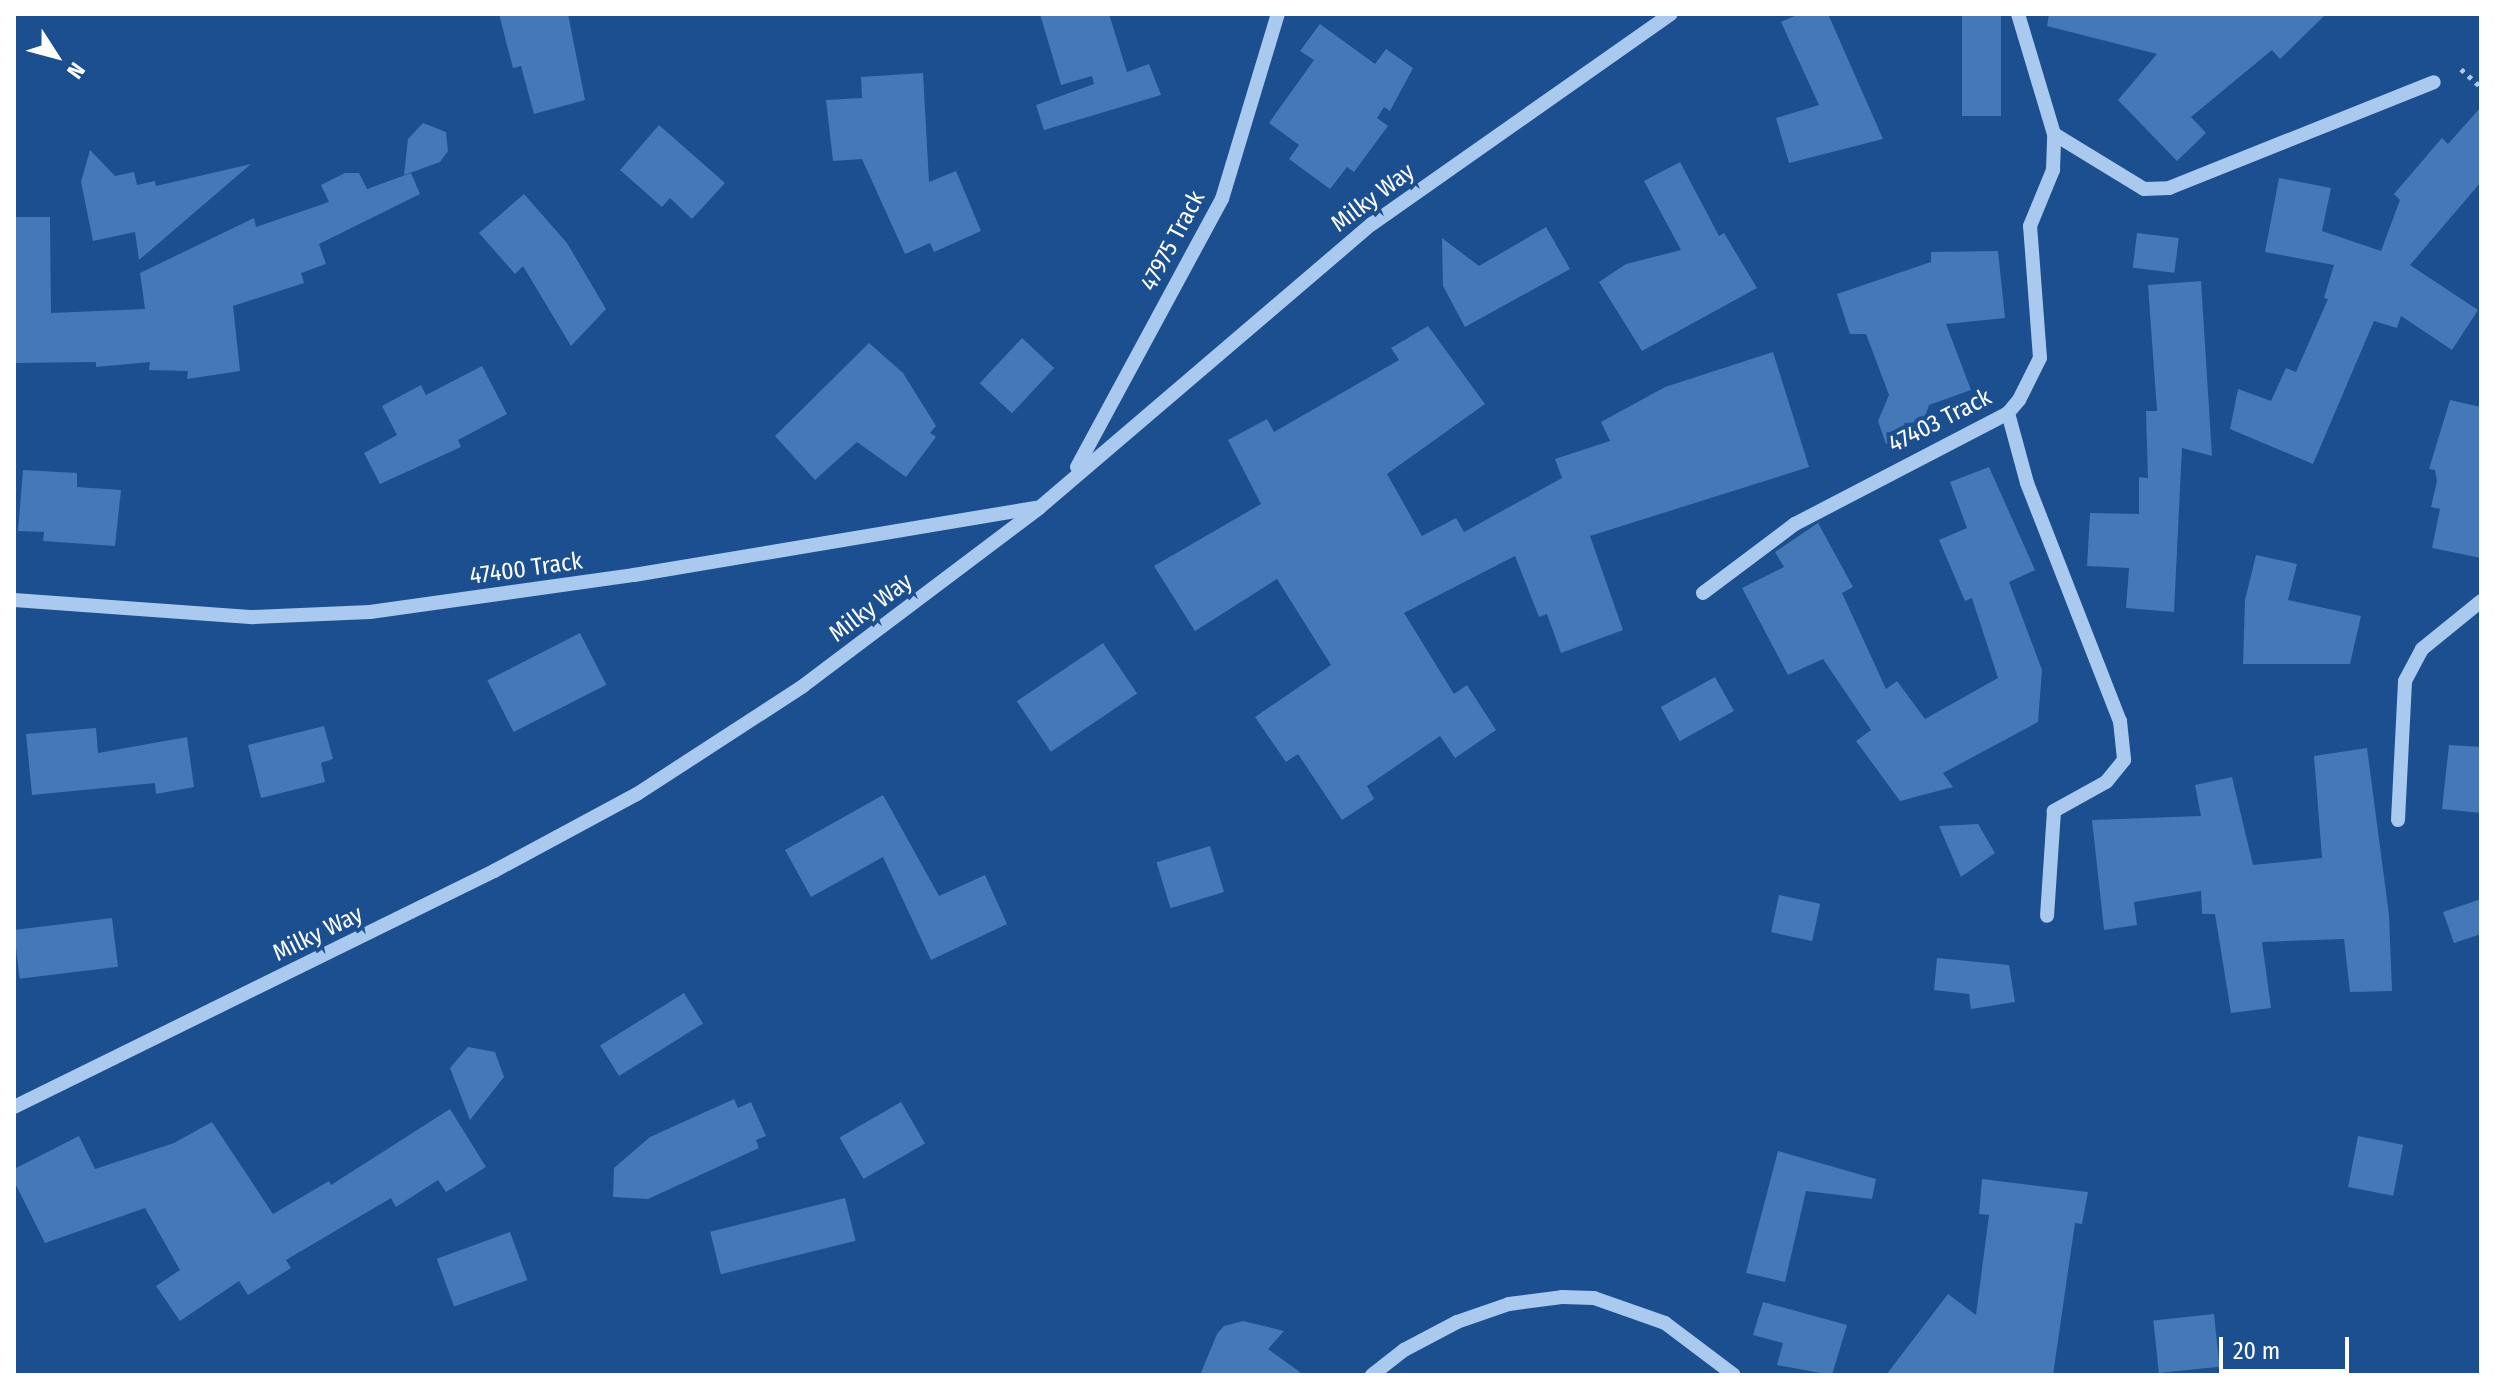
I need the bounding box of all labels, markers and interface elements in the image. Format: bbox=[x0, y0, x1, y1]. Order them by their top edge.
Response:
north arrow bbox=[16, 16, 96, 96]
text: N bbox=[61, 57, 91, 84]
street label: Milky Way bbox=[1326, 158, 1420, 238]
street label: 47975 Track bbox=[1135, 186, 1211, 296]
street label: 47403 Track bbox=[1884, 383, 1996, 459]
street label: 47400 Track bbox=[468, 547, 584, 591]
street label: Milky Way bbox=[824, 568, 918, 648]
street label: Milky Way bbox=[268, 900, 368, 968]
scale bar bbox=[2223, 1321, 2353, 1371]
text: 20 m bbox=[2233, 1337, 2280, 1365]

